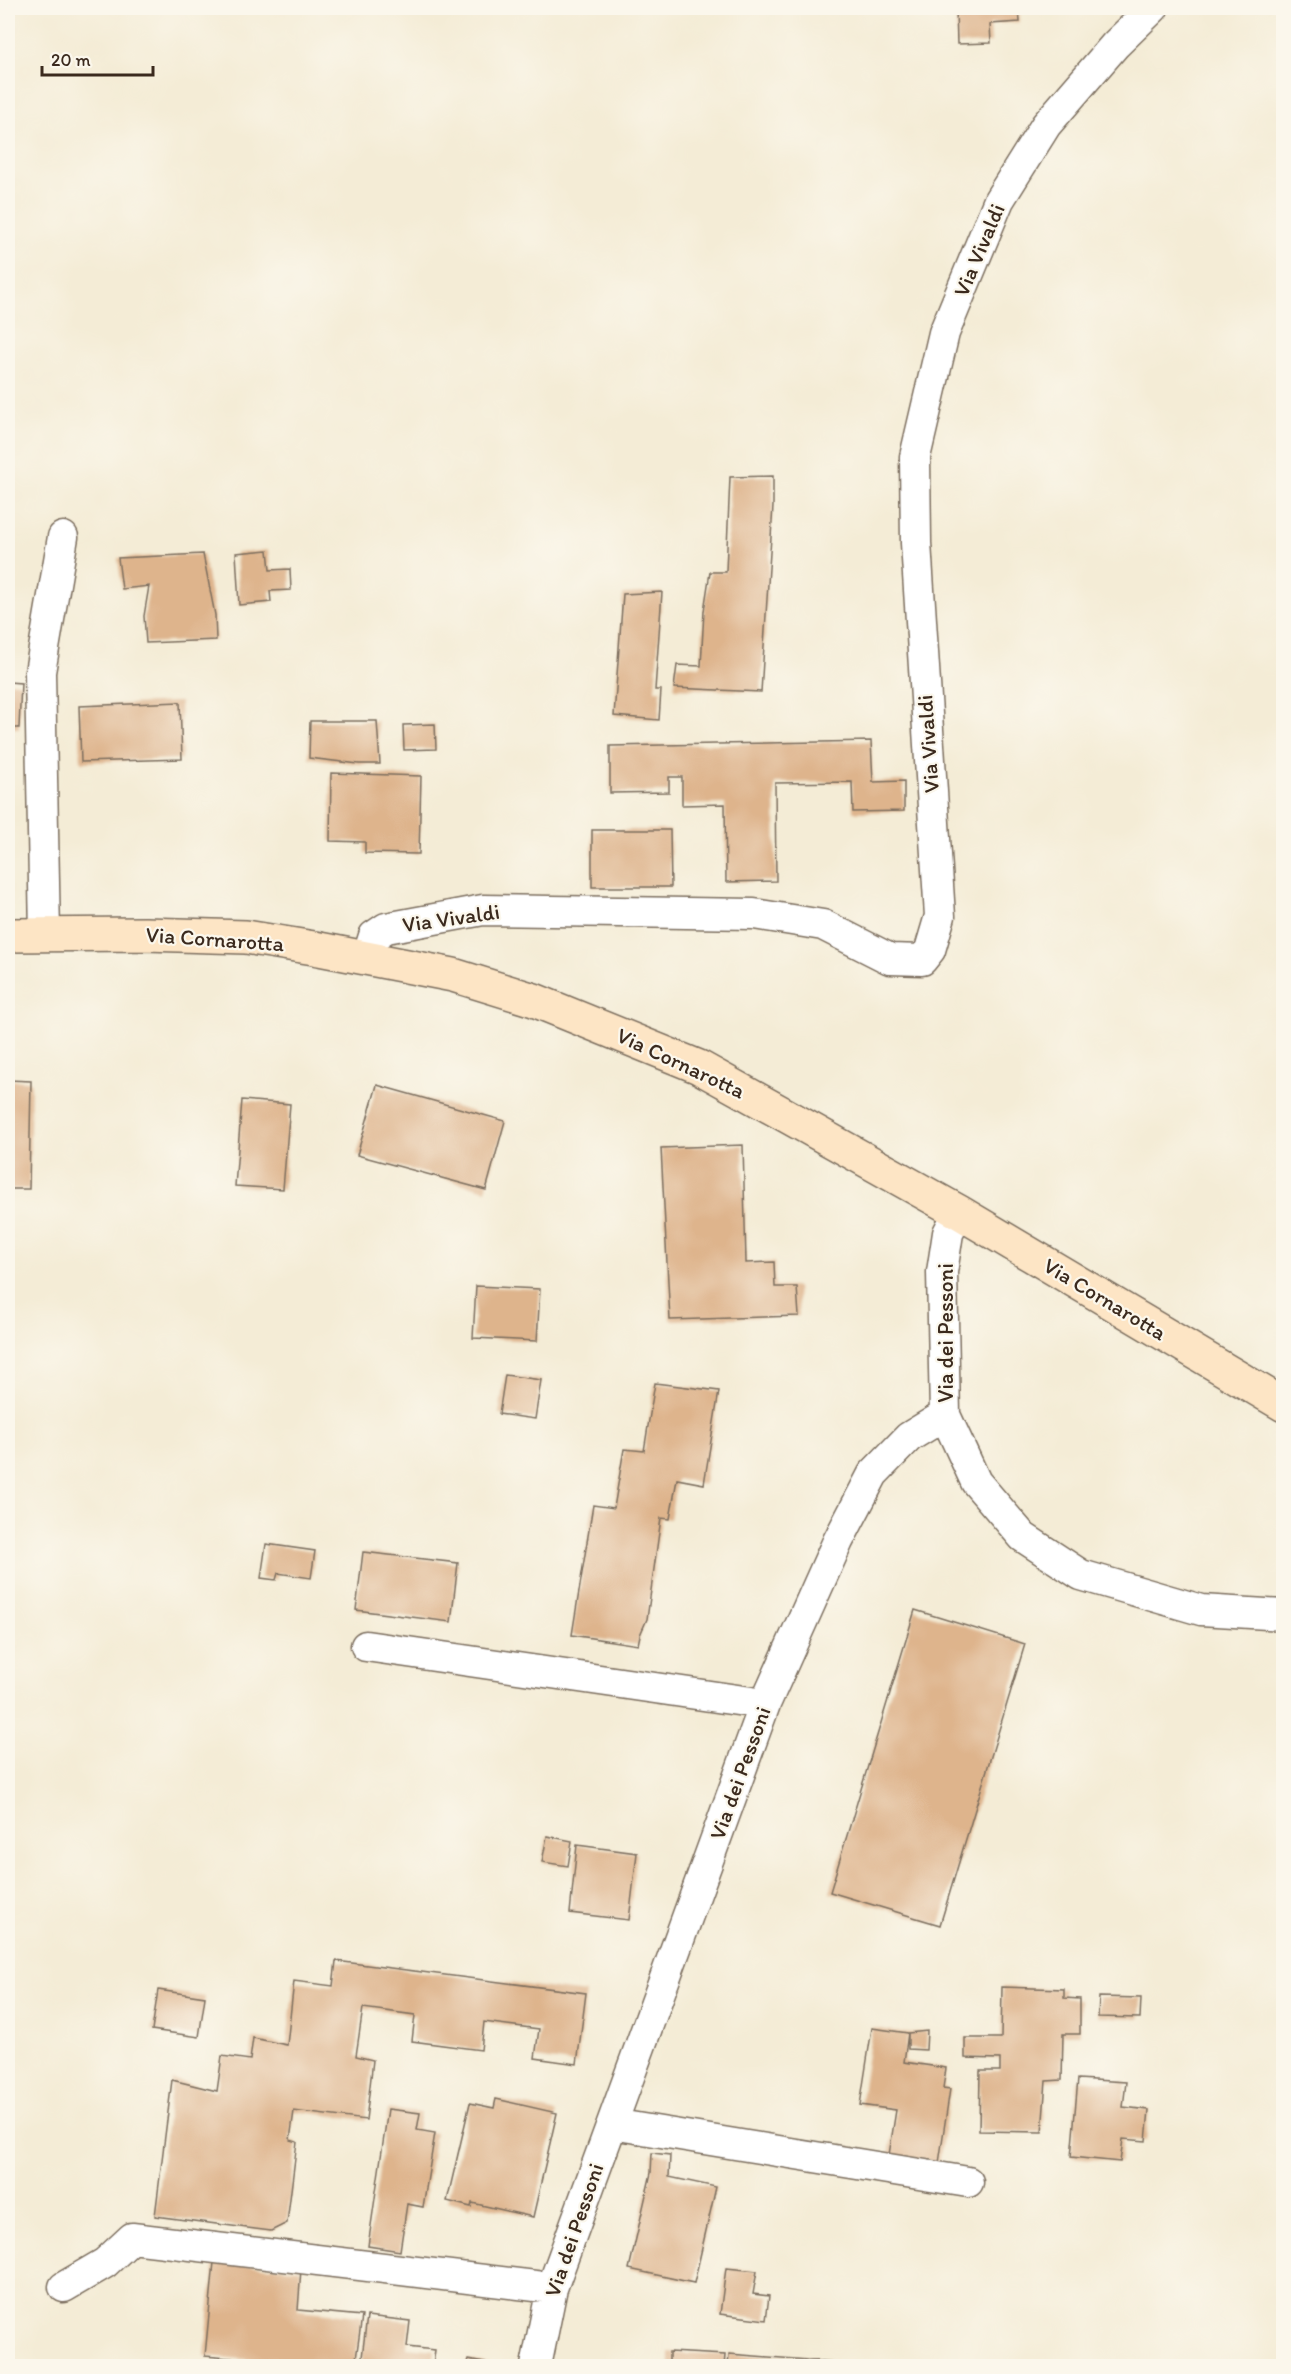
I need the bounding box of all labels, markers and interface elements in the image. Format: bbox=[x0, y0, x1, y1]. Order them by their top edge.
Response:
scale bar bbox=[42, 39, 153, 77]
text: 20 m bbox=[51, 49, 91, 71]
street label: Via Vivaldi bbox=[947, 199, 1011, 301]
street label: Via Vivaldi bbox=[911, 694, 945, 794]
street label: Via Vivaldi bbox=[400, 898, 502, 938]
street label: Via Cornarotta bbox=[145, 921, 286, 957]
street label: Via Cornarotta bbox=[612, 1021, 750, 1105]
street label: Via Cornarotta bbox=[1039, 1252, 1172, 1347]
street label: Via dei Pessoni bbox=[932, 1263, 959, 1403]
street label: Via dei Pessoni bbox=[703, 1703, 777, 1843]
street label: Via dei Pessoni bbox=[539, 2160, 609, 2300]

